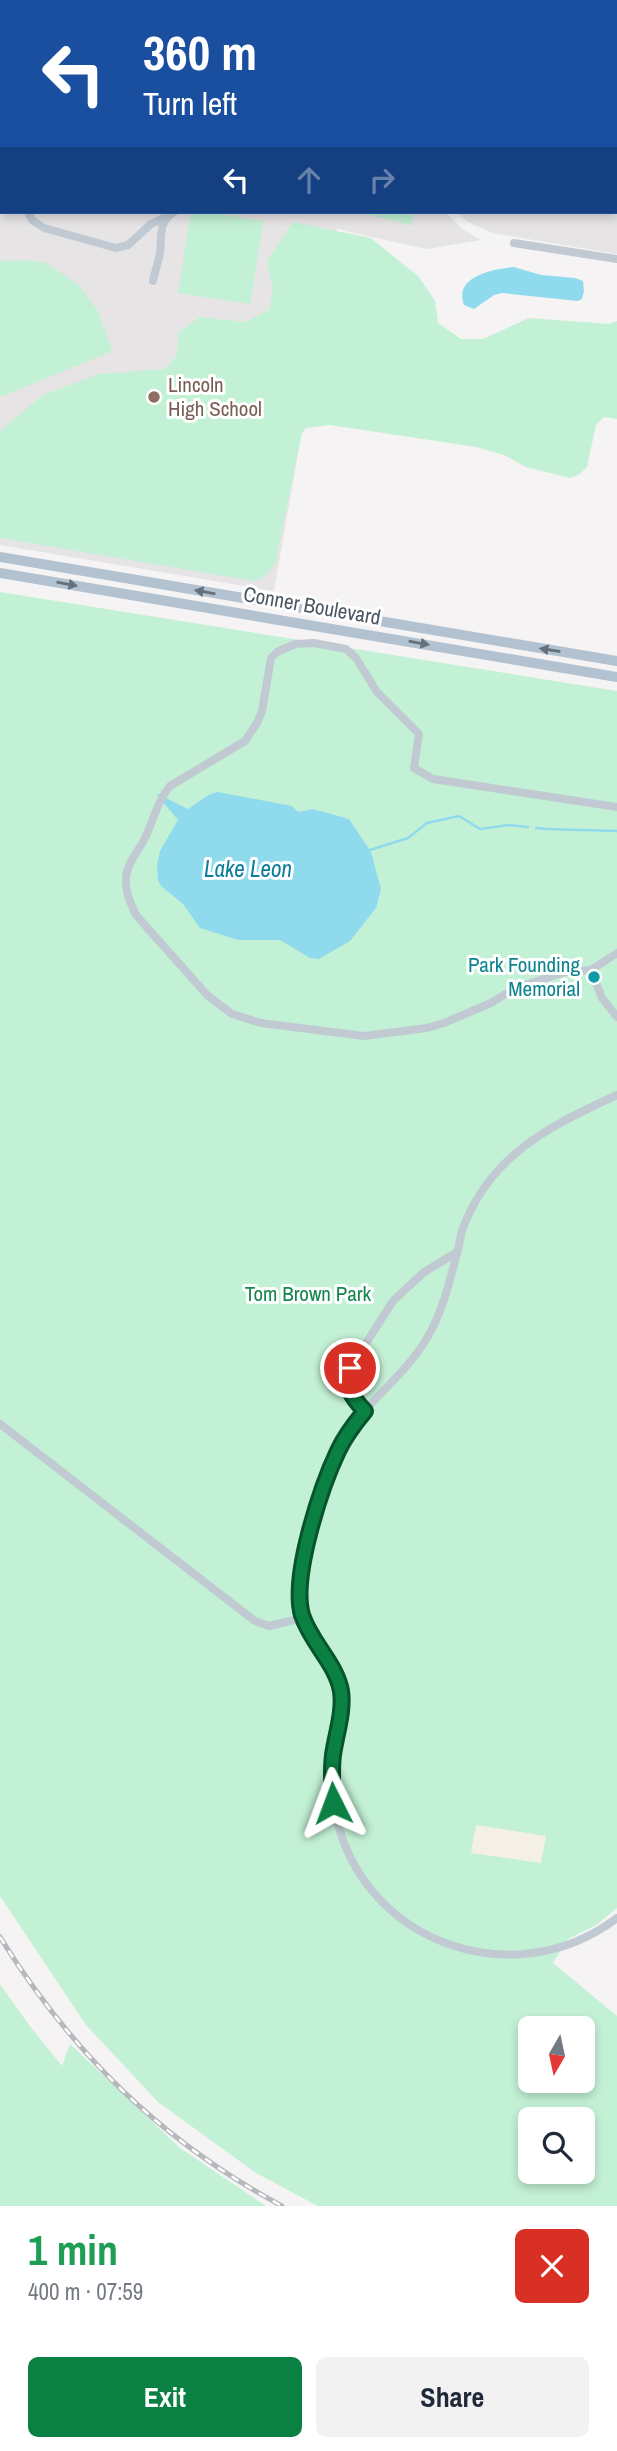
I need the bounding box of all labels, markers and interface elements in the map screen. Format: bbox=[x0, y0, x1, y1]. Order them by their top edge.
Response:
text: 360 m bbox=[143, 19, 257, 85]
icon: left bbox=[28, 28, 119, 119]
text: Turn left bbox=[143, 82, 237, 125]
icon: left bbox=[217, 161, 255, 199]
icon: ahead bbox=[290, 161, 328, 199]
icon: right bbox=[363, 161, 401, 199]
place label: Lincoln High School bbox=[168, 370, 262, 423]
marker: Lincoln High School bbox=[146, 389, 162, 405]
one-way arrow bbox=[56, 579, 78, 590]
street label: Conner Boulevard bbox=[241, 579, 383, 632]
one-way arrow bbox=[193, 586, 215, 597]
one-way arrow bbox=[408, 638, 430, 649]
one-way arrow bbox=[539, 644, 561, 655]
water label: Lake Leon bbox=[204, 853, 292, 884]
place label: Park Founding Memorial bbox=[468, 950, 580, 1003]
marker: Park Founding Memorial bbox=[586, 969, 602, 985]
park label: Tom Brown Park bbox=[245, 1279, 372, 1308]
pin bbox=[320, 1338, 380, 1398]
icon: arrive bbox=[331, 1349, 369, 1387]
position arrow bbox=[296, 1766, 370, 1840]
north arrow bbox=[518, 2016, 595, 2093]
map controls bbox=[518, 2016, 595, 2184]
button: search bbox=[518, 2107, 595, 2184]
text: 1 min bbox=[28, 2222, 118, 2278]
button: close bbox=[515, 2229, 589, 2303]
text: 400 m · 07:59 bbox=[28, 2276, 143, 2307]
button: Exit bbox=[28, 2357, 302, 2437]
button: Share bbox=[316, 2357, 589, 2437]

